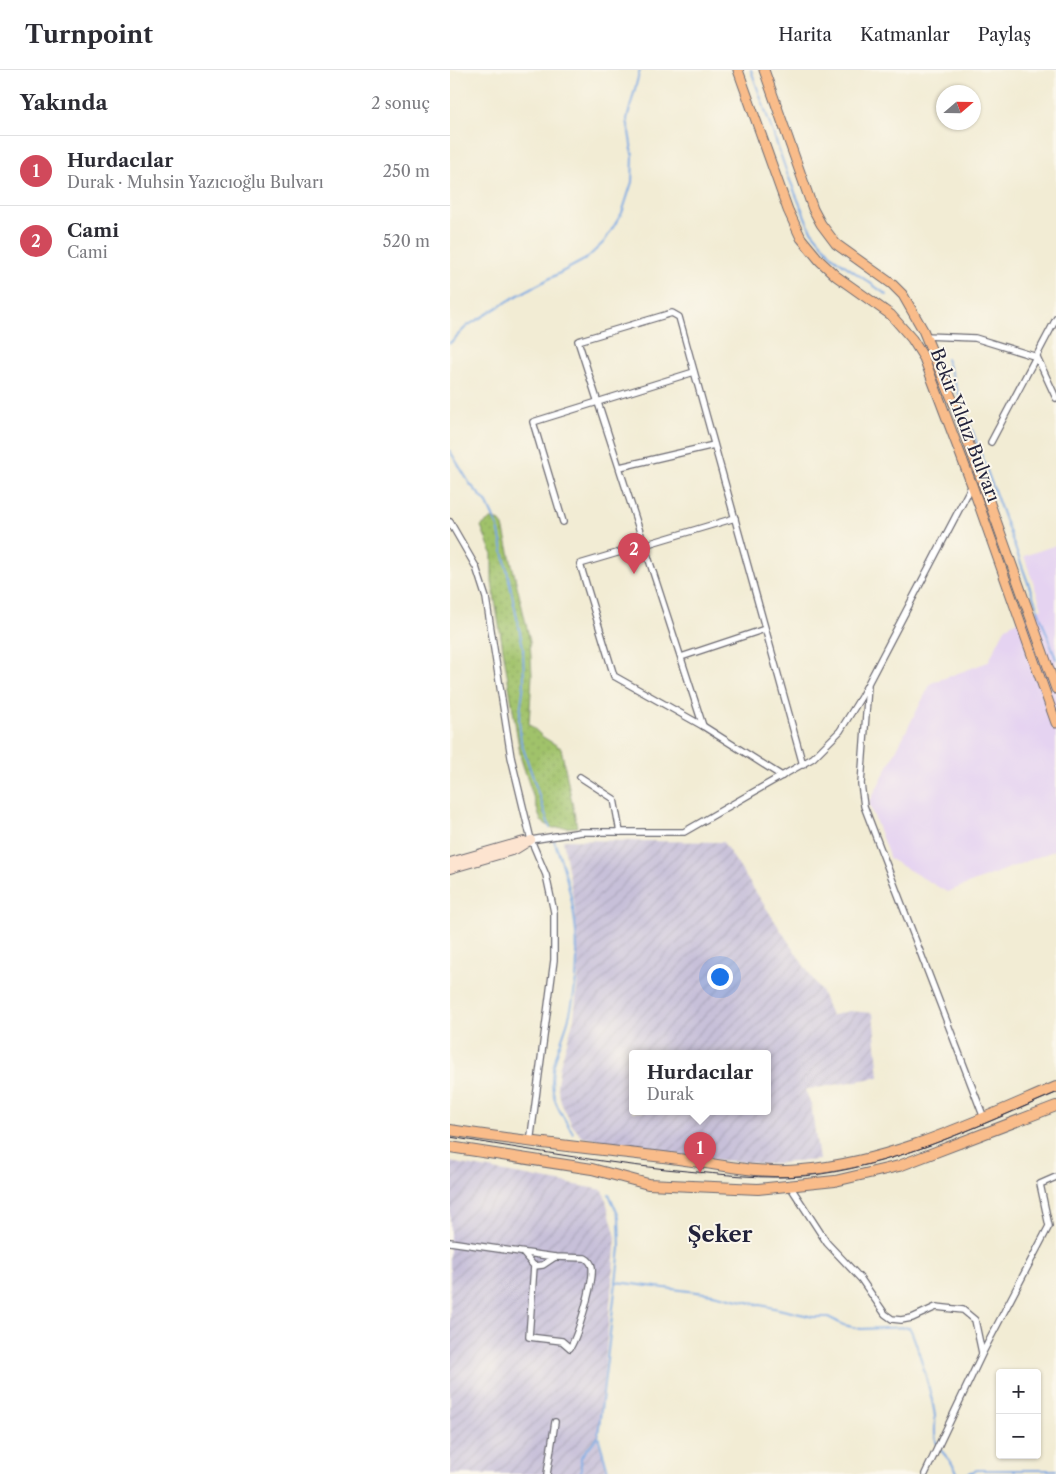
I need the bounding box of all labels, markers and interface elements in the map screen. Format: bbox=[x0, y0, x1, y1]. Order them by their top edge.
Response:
text: Turnpoint bbox=[25, 20, 153, 49]
text: Harita bbox=[778, 24, 832, 46]
text: Katmanlar bbox=[860, 24, 950, 46]
text: Paylaş bbox=[978, 24, 1031, 46]
north arrow bbox=[936, 85, 981, 130]
text: Yakında bbox=[20, 90, 108, 115]
text: 2 sonuç bbox=[371, 93, 430, 113]
text: Hurdacılar bbox=[67, 149, 174, 172]
text: 1 bbox=[32, 161, 40, 181]
text: 250 m bbox=[383, 161, 430, 181]
text: Durak · Muhsin Yazıcıoğlu Bulvarı bbox=[67, 172, 324, 192]
text: Cami bbox=[67, 219, 119, 242]
text: 2 bbox=[31, 231, 41, 251]
text: 520 m bbox=[383, 231, 430, 251]
text: Cami bbox=[67, 242, 108, 262]
street label: Bekir Yıldız Bulvarı bbox=[926, 345, 1005, 506]
pin: 2 bbox=[618, 533, 650, 574]
your location bbox=[707, 964, 733, 990]
popup bbox=[629, 1050, 771, 1115]
text: Hurdacılar bbox=[647, 1061, 753, 1084]
text: Durak bbox=[647, 1084, 694, 1104]
pin: 1 bbox=[684, 1132, 716, 1173]
district label: Şeker bbox=[687, 1221, 753, 1248]
map controls bbox=[996, 1369, 1041, 1459]
button: + bbox=[996, 1369, 1041, 1414]
button: − bbox=[996, 1414, 1041, 1459]

